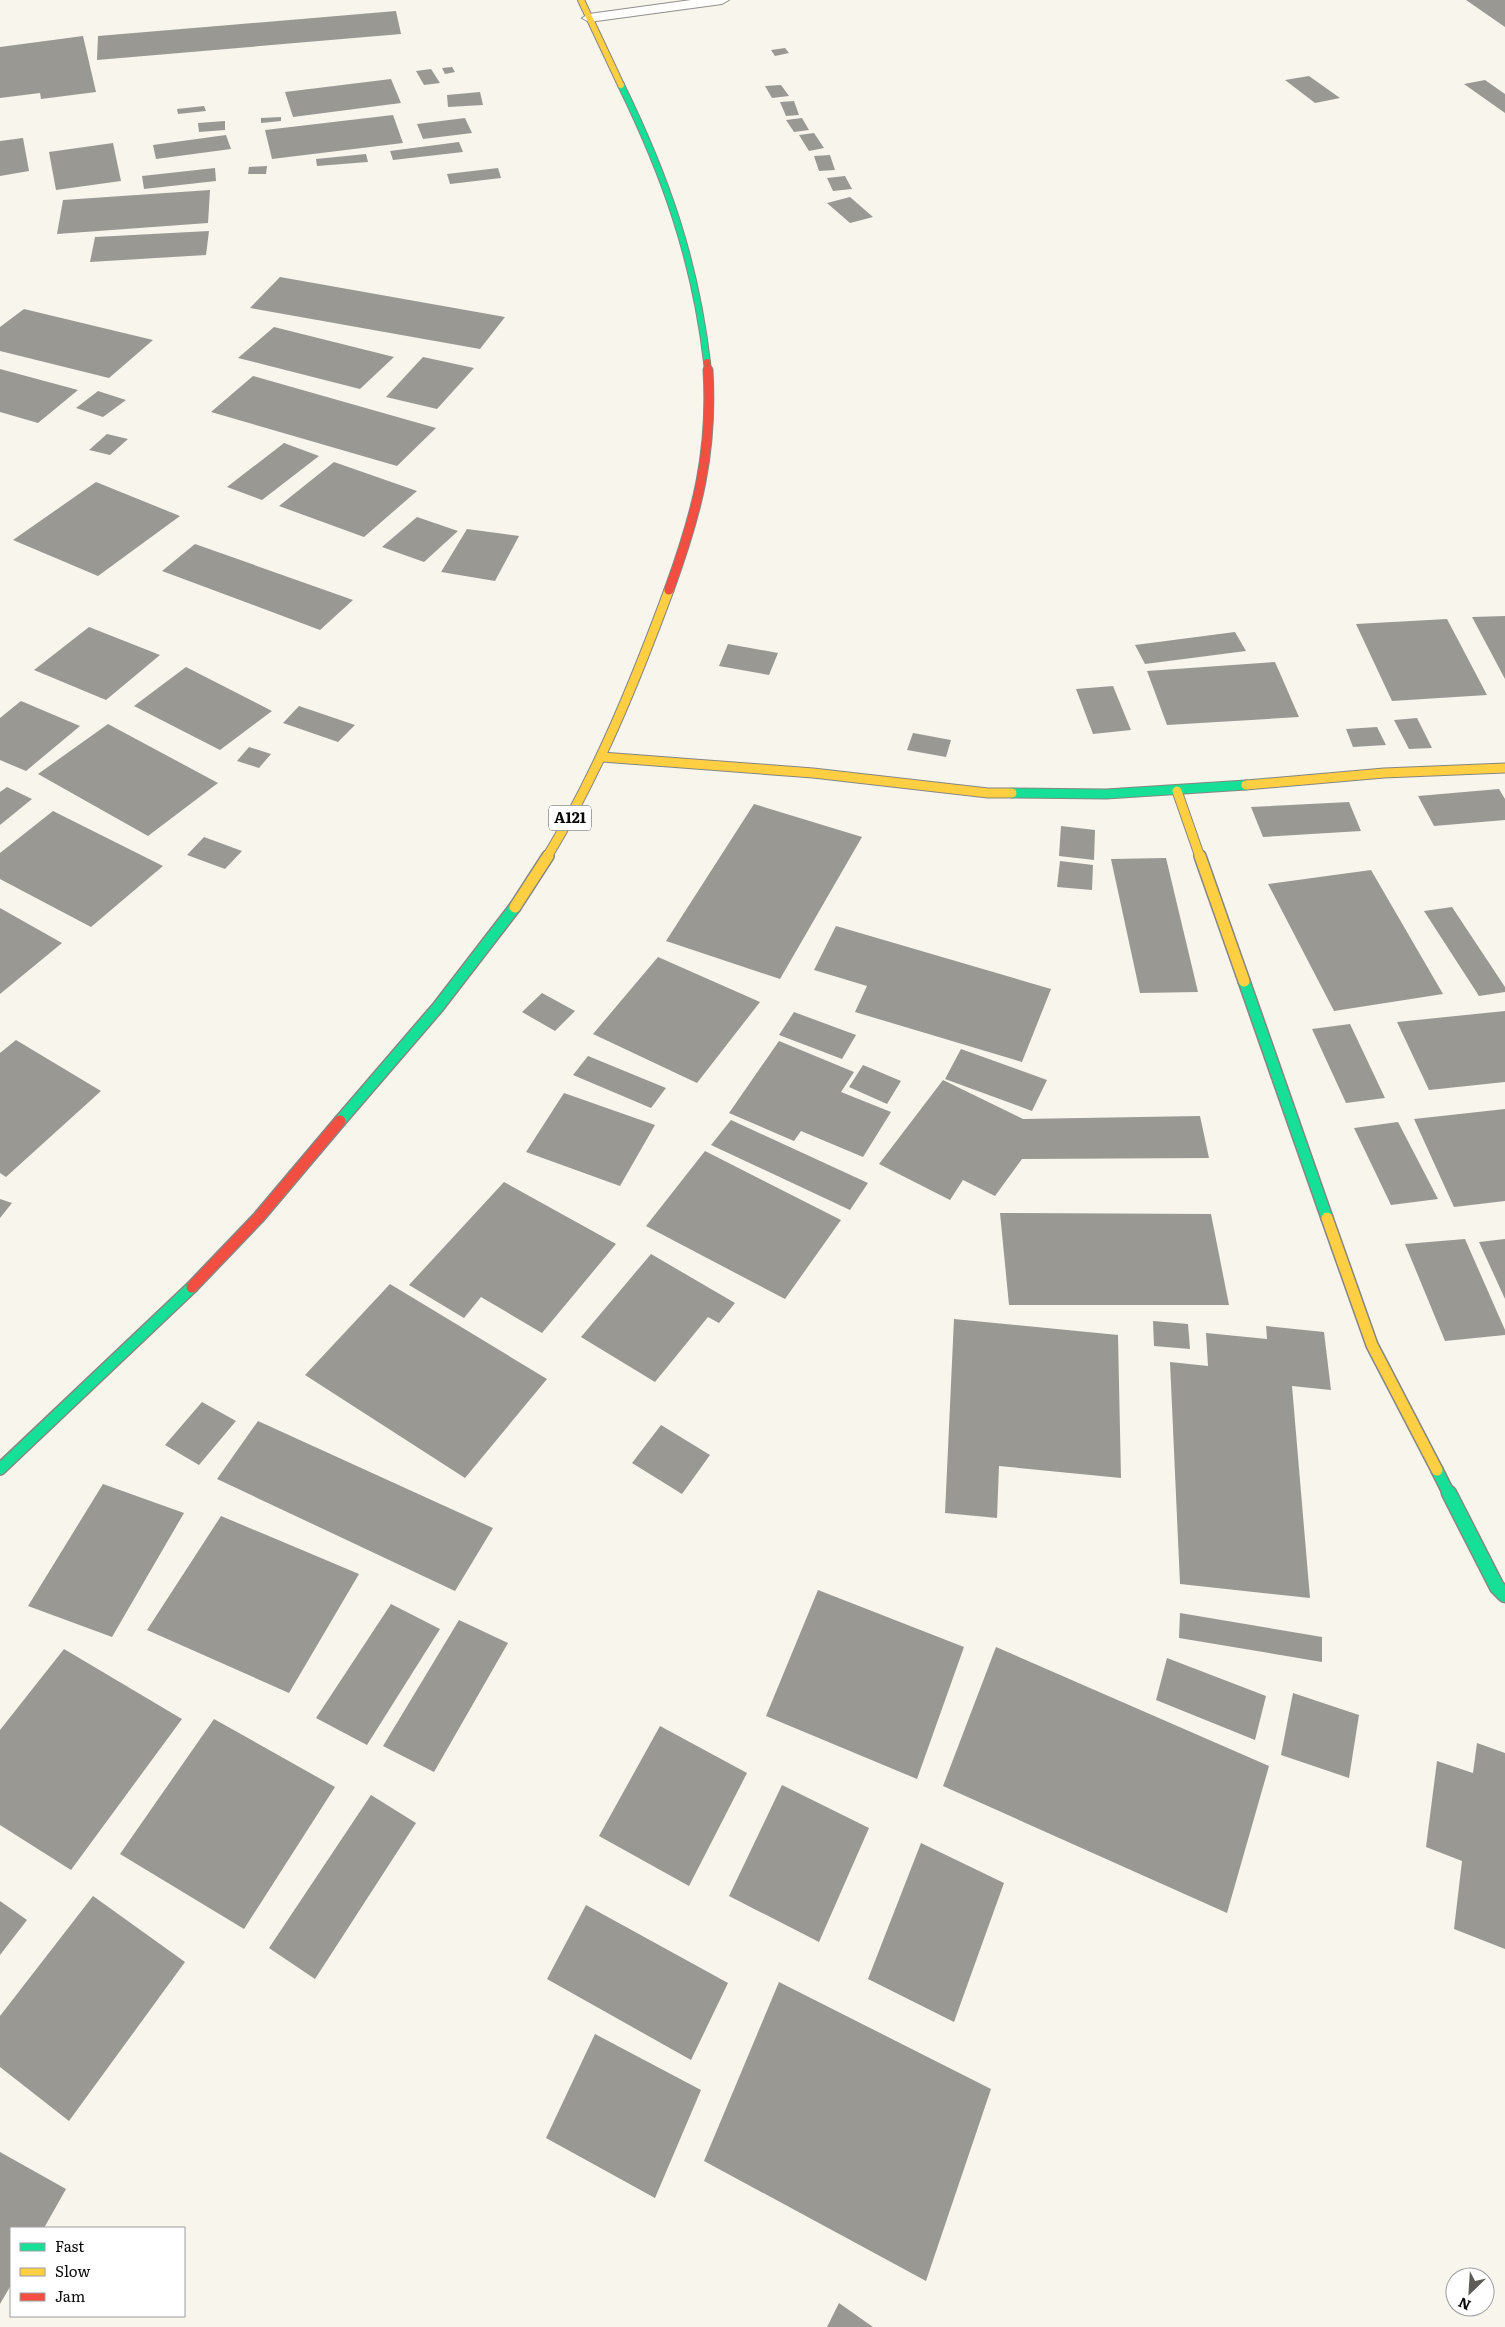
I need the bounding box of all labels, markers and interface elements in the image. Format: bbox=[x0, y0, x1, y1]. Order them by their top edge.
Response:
road number: A121 bbox=[549, 806, 591, 830]
legend bbox=[10, 2227, 185, 2317]
text: Fast bbox=[55, 2234, 84, 2257]
text: Slow bbox=[55, 2259, 90, 2282]
north arrow bbox=[1445, 2267, 1495, 2317]
text: Jam bbox=[55, 2284, 86, 2307]
text: N bbox=[1454, 2293, 1474, 2316]

